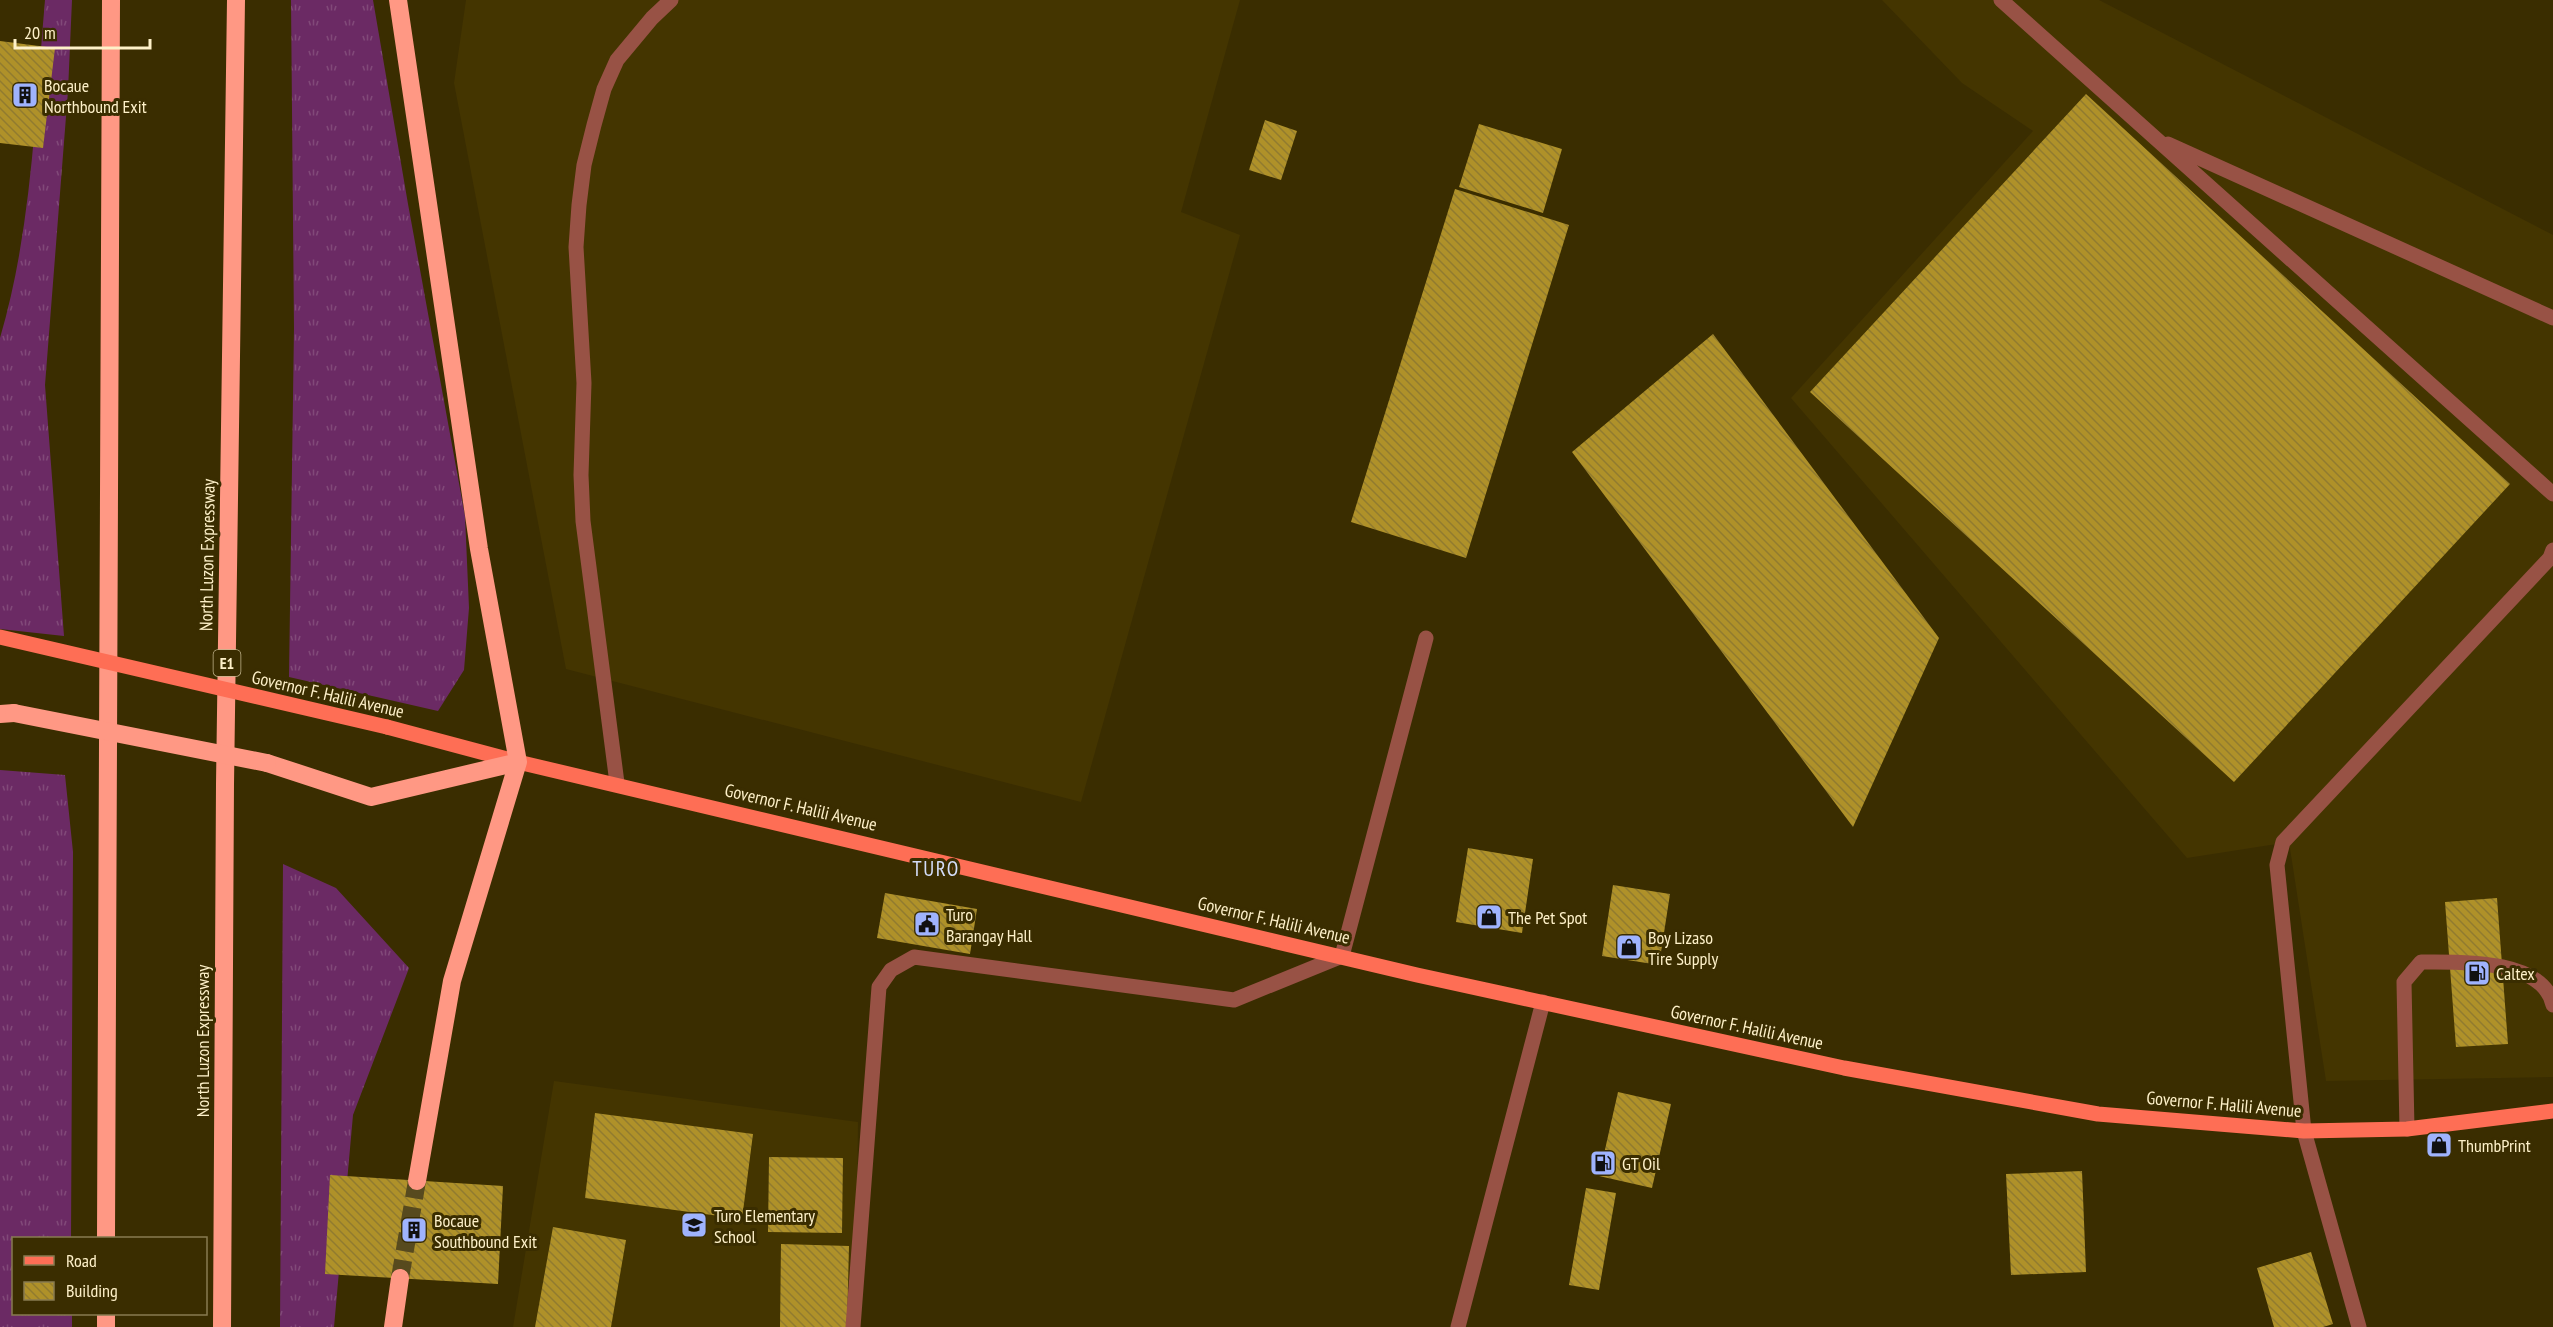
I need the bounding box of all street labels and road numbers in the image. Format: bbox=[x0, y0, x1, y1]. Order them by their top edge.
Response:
street label: North Luzon Expressway bbox=[194, 478, 220, 631]
road number: E1 bbox=[214, 650, 240, 676]
street label: Governor F. Halili Avenue bbox=[250, 665, 406, 723]
street label: Governor F. Halili Avenue bbox=[723, 778, 879, 836]
street label: Governor F. Halili Avenue bbox=[1196, 891, 1352, 949]
street label: North Luzon Expressway bbox=[191, 965, 214, 1117]
street label: Governor F. Halili Avenue bbox=[1669, 1000, 1825, 1054]
street label: Governor F. Halili Avenue bbox=[2146, 1086, 2302, 1122]

